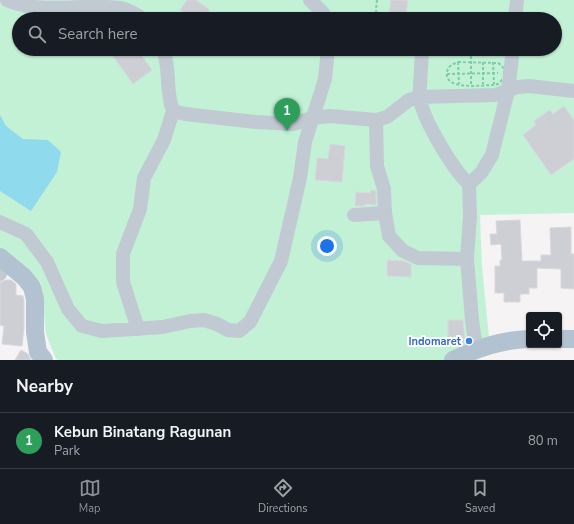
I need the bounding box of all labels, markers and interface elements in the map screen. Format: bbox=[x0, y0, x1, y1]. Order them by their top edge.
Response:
search box bbox=[12, 12, 562, 56]
icon: search bbox=[26, 23, 48, 45]
text: Search here bbox=[58, 24, 138, 44]
pin: 1 bbox=[274, 98, 300, 131]
your location bbox=[317, 236, 337, 256]
map controls bbox=[526, 312, 562, 348]
button: locate bbox=[526, 312, 562, 348]
place label: Indomaret bbox=[408, 334, 462, 349]
marker: Indomaret bbox=[464, 336, 474, 346]
text: Nearby bbox=[16, 375, 73, 398]
text: Kebun Binatang Ragunan bbox=[54, 422, 231, 442]
text: 1 bbox=[25, 432, 33, 450]
text: 80 m bbox=[528, 432, 558, 450]
text: Park bbox=[54, 442, 80, 460]
tab: Map bbox=[79, 477, 101, 516]
tab: Directions bbox=[258, 477, 308, 516]
tab: Saved bbox=[465, 477, 495, 516]

